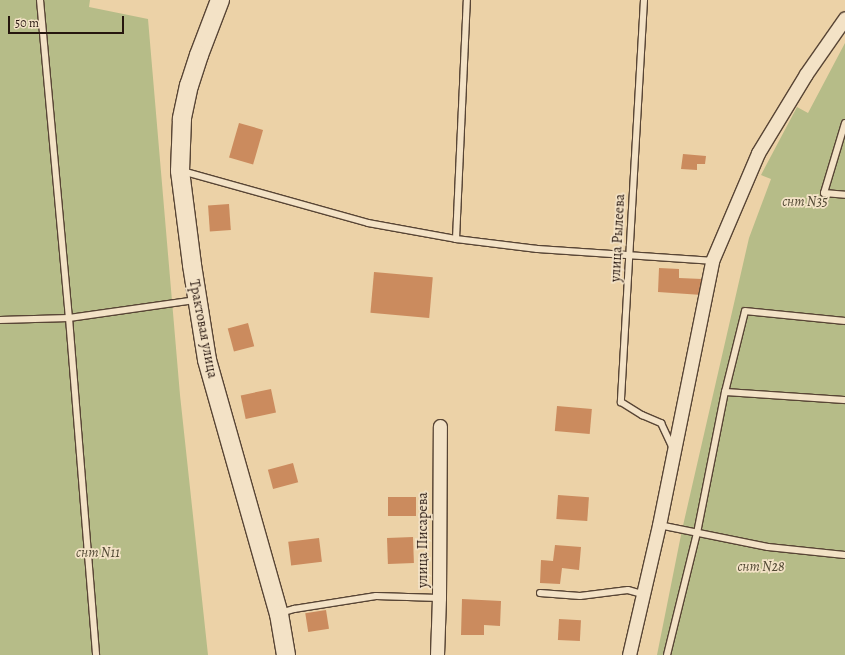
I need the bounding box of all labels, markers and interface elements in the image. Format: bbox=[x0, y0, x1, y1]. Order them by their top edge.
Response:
scale bar bbox=[10, 8, 126, 34]
text: 50 m bbox=[15, 15, 39, 31]
street label: улица Рылеева bbox=[607, 193, 629, 283]
park label: снт N35 bbox=[782, 194, 828, 210]
street label: Трактовая улица bbox=[185, 278, 221, 380]
street label: улица Писарева bbox=[415, 492, 431, 588]
park label: снт N11 bbox=[76, 545, 120, 561]
park label: снт N28 bbox=[737, 559, 785, 575]

